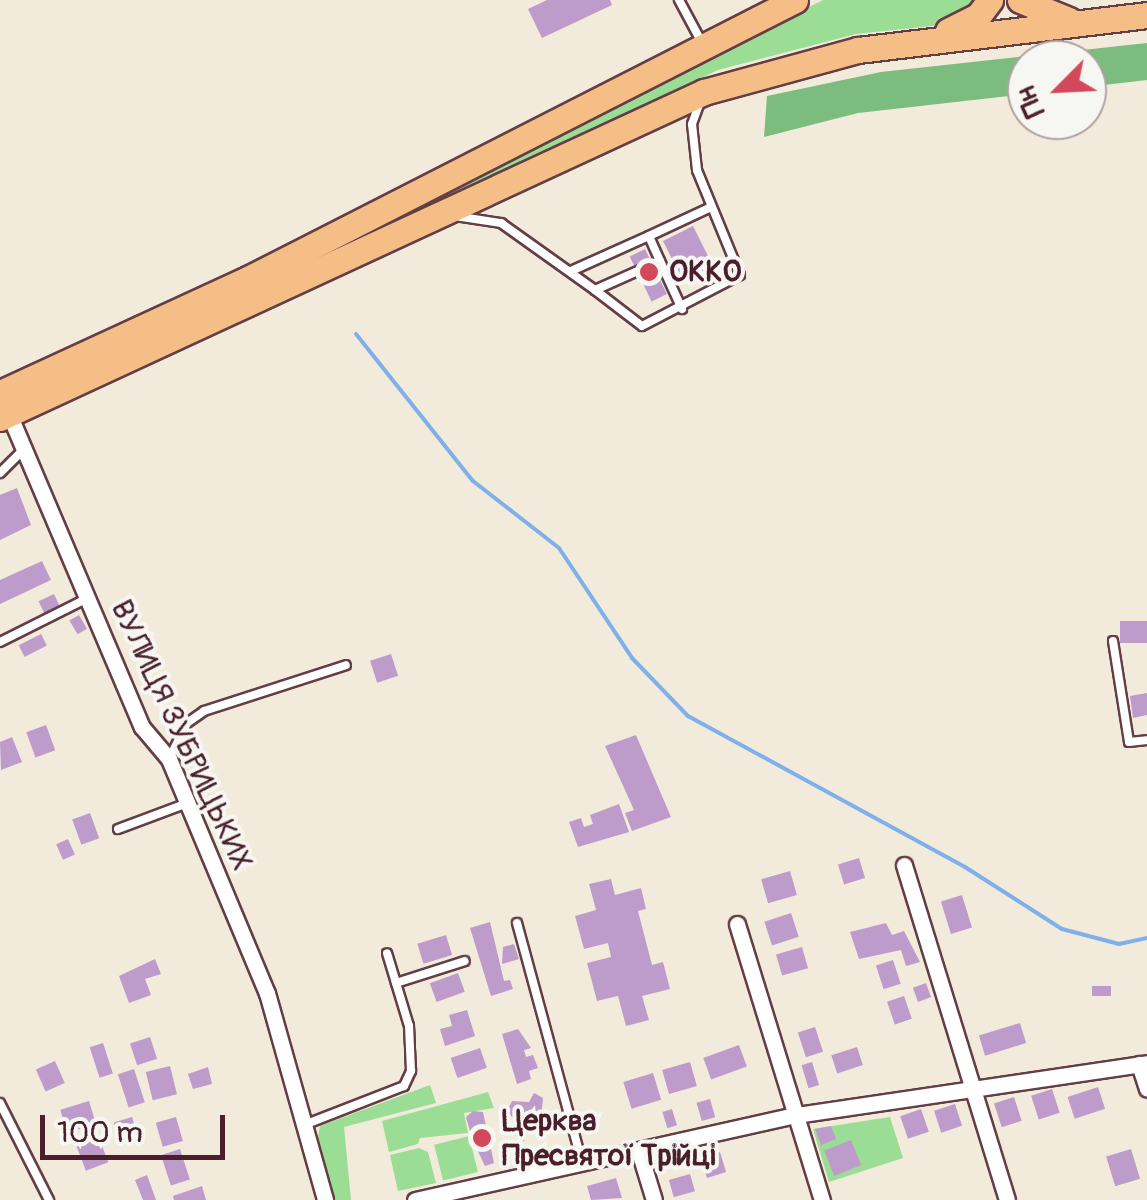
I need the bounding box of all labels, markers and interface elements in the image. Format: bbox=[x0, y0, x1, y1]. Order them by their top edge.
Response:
north arrow bbox=[1007, 40, 1107, 140]
text: Пн bbox=[1009, 80, 1053, 123]
place label: ОККО bbox=[669, 254, 742, 290]
marker: ОККО bbox=[638, 261, 660, 283]
street label: ВУЛИЦЯ ЗУБРИЦЬКИХ bbox=[103, 594, 259, 876]
scale bar bbox=[45, 1095, 230, 1157]
place label: Церква Пресвятої Трійці bbox=[502, 1103, 716, 1174]
text: 100 m bbox=[57, 1114, 143, 1151]
marker: Церква Пресвятої Трійці bbox=[471, 1127, 493, 1149]

